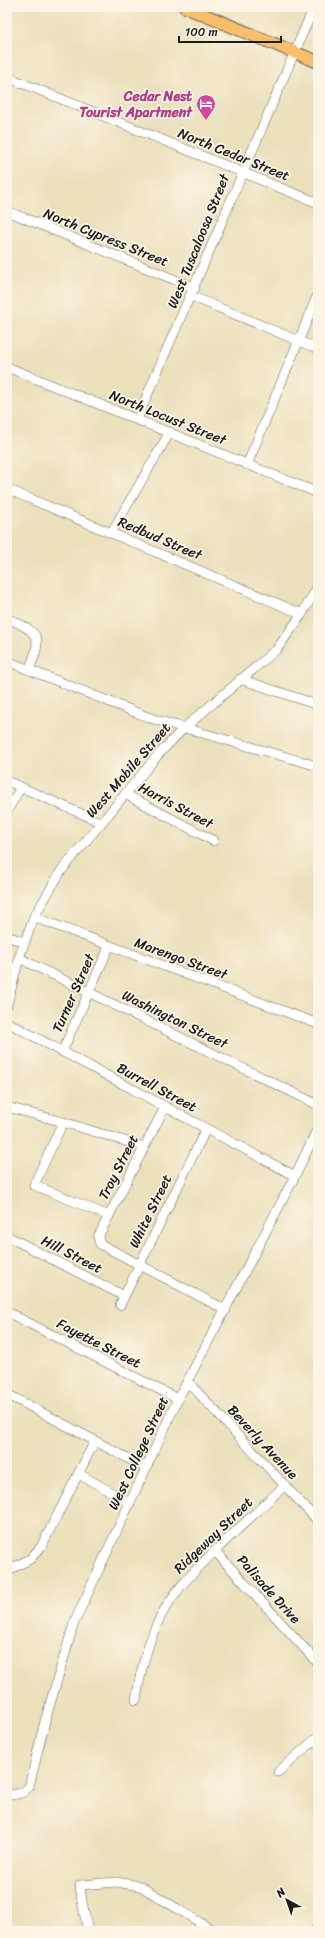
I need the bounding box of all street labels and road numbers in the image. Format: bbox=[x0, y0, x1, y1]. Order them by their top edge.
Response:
street label: North Cedar Street bbox=[174, 121, 294, 188]
street label: West Tuscaloosa Street bbox=[160, 169, 237, 312]
street label: North Cypress Street bbox=[39, 201, 172, 274]
street label: North Locust Street bbox=[106, 383, 231, 453]
street label: Redbud Street bbox=[114, 510, 207, 568]
street label: West Mobile Street bbox=[80, 717, 177, 824]
street label: Harris Street bbox=[134, 775, 219, 836]
street label: Marengo Street bbox=[131, 930, 232, 987]
street label: Turner Street bbox=[45, 948, 103, 1037]
street label: Washington Street bbox=[118, 983, 233, 1057]
street label: Burrell Street bbox=[112, 1056, 201, 1119]
street label: Troy Street bbox=[91, 1130, 146, 1204]
street label: White Street bbox=[122, 1170, 179, 1252]
street label: Hill Street bbox=[37, 1228, 107, 1281]
street label: Fayette Street bbox=[52, 1311, 146, 1376]
street label: West College Street bbox=[101, 1392, 176, 1514]
street label: Beverly Avenue bbox=[221, 1399, 304, 1486]
street label: Ridgeway Street bbox=[168, 1491, 259, 1580]
street label: Palisade Drive bbox=[230, 1549, 307, 1630]

